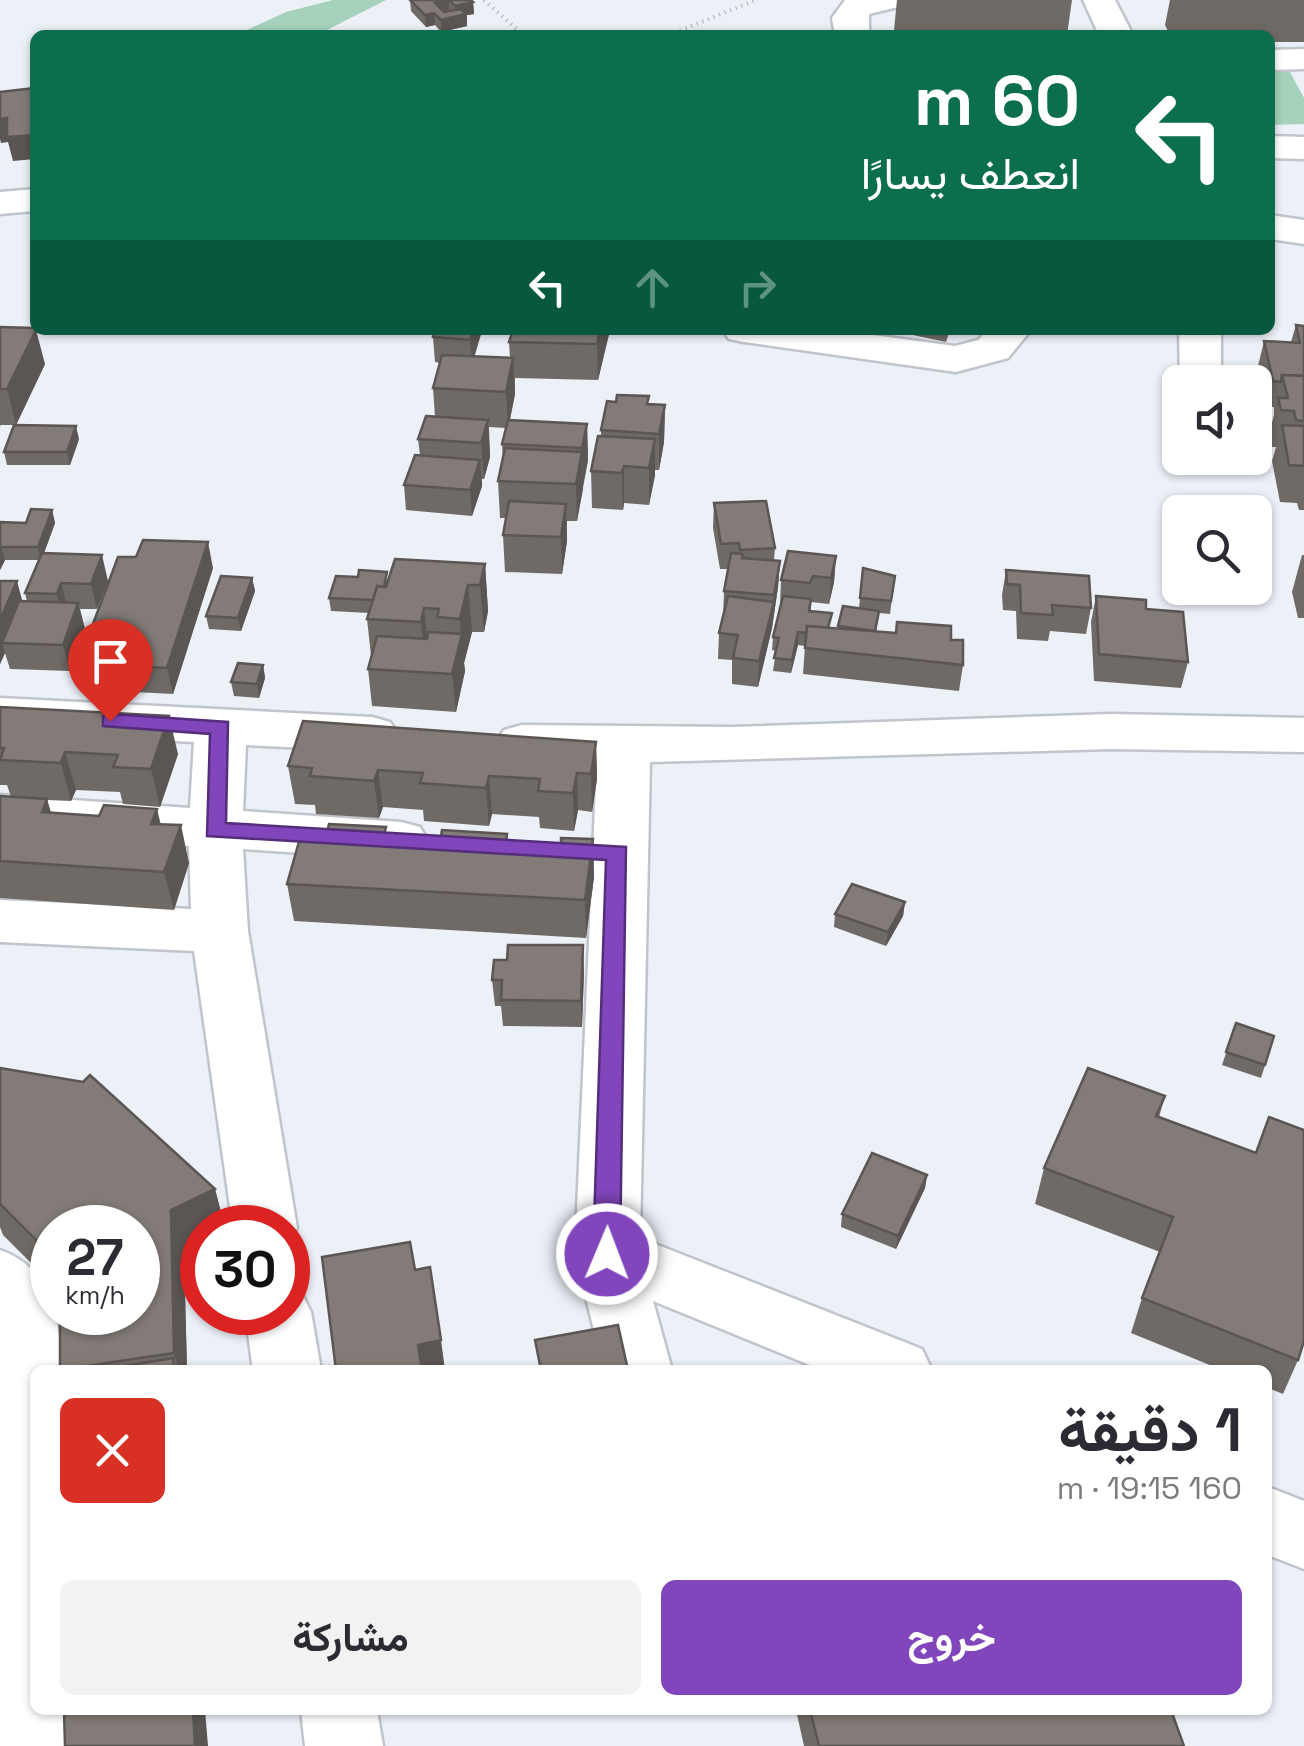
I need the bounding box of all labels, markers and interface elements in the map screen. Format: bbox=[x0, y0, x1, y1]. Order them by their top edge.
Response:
text: 60 m bbox=[914, 56, 1080, 145]
icon: left bbox=[1115, 70, 1245, 200]
text: انعطف يسارًا bbox=[861, 145, 1080, 202]
icon: left bbox=[520, 260, 575, 315]
icon: ahead bbox=[625, 260, 680, 315]
icon: right bbox=[730, 260, 785, 315]
map controls bbox=[1162, 365, 1272, 605]
button: sound bbox=[1162, 365, 1272, 475]
button: search bbox=[1162, 495, 1272, 605]
pin bbox=[68, 619, 153, 722]
icon: arrive bbox=[83, 634, 138, 689]
position arrow bbox=[555, 1202, 659, 1306]
speed limit sign: 30 bbox=[180, 1205, 310, 1335]
text: 27 bbox=[67, 1226, 123, 1290]
text: km/h bbox=[65, 1279, 125, 1311]
text: 1 دقيقة bbox=[1058, 1392, 1242, 1469]
button: close bbox=[60, 1398, 165, 1503]
text: 160 m · 19:15 bbox=[1057, 1468, 1242, 1508]
button: مشاركة bbox=[60, 1580, 641, 1695]
button: خروج bbox=[661, 1580, 1242, 1695]

